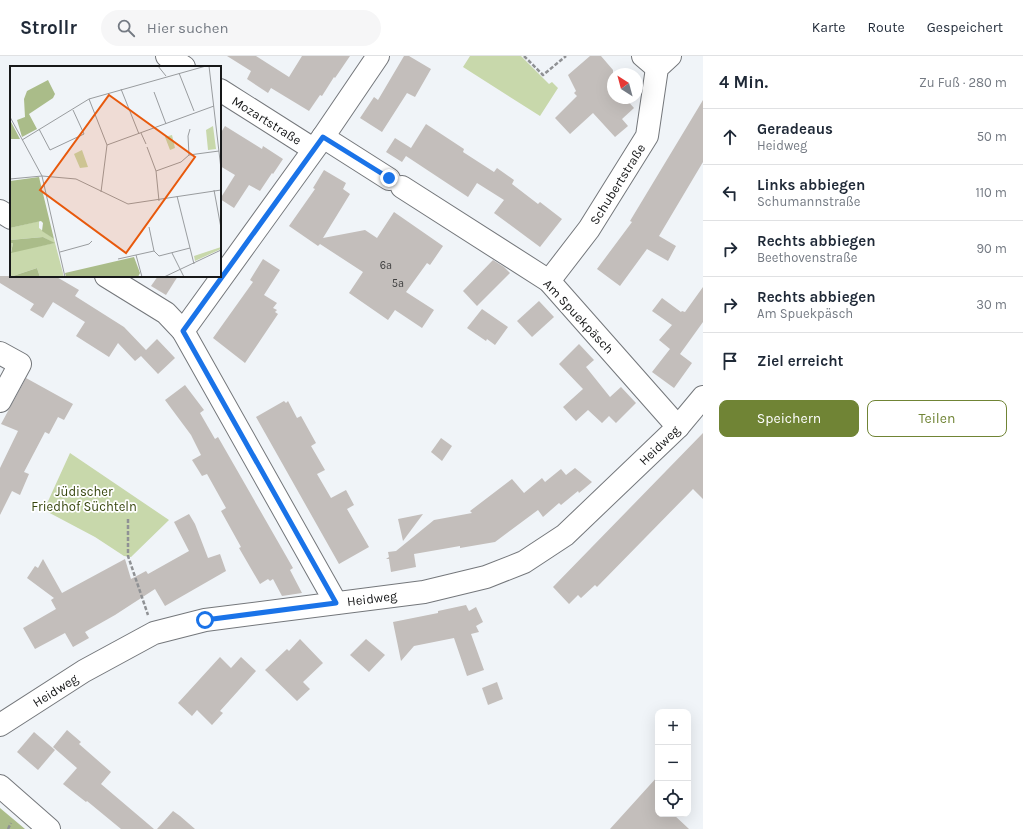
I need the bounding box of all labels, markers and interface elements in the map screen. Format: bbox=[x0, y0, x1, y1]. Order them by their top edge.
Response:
search box bbox=[101, 10, 381, 46]
text: Strollr bbox=[20, 17, 77, 39]
icon: search bbox=[115, 17, 137, 39]
text: Hier suchen bbox=[147, 19, 229, 37]
text: Karte bbox=[812, 19, 846, 36]
text: Route bbox=[868, 19, 905, 36]
text: Gespeichert bbox=[927, 19, 1003, 36]
inset map bbox=[10, 66, 221, 277]
north arrow bbox=[607, 68, 643, 104]
text: 4 Min. bbox=[719, 72, 768, 92]
text: Zu Fuß · 280 m bbox=[919, 75, 1007, 90]
street label: Mozartstraße bbox=[229, 93, 305, 148]
text: Geradeaus bbox=[757, 120, 833, 138]
icon: ahead bbox=[719, 126, 741, 148]
text: 50 m bbox=[977, 129, 1007, 144]
text: Heidweg bbox=[757, 138, 807, 153]
street label: Schubertstraße bbox=[587, 141, 648, 227]
route end bbox=[380, 169, 398, 187]
text: Links abbiegen bbox=[757, 176, 865, 194]
icon: left bbox=[719, 182, 741, 204]
text: 110 m bbox=[975, 185, 1007, 200]
text: Schumannstraße bbox=[757, 194, 861, 209]
text: Rechts abbiegen bbox=[757, 232, 876, 250]
icon: right bbox=[719, 238, 741, 260]
text: 90 m bbox=[976, 241, 1007, 256]
text: Beethovenstraße bbox=[757, 250, 858, 265]
house number: 6a bbox=[380, 259, 392, 272]
street label: Am Spuekpäsch bbox=[540, 276, 617, 357]
house number: 5a bbox=[392, 277, 404, 290]
text: Rechts abbiegen bbox=[757, 288, 876, 306]
icon: right bbox=[719, 294, 741, 316]
text: 30 m bbox=[976, 297, 1007, 312]
text: Am Spuekpäsch bbox=[757, 306, 853, 321]
icon: arrive bbox=[719, 350, 741, 372]
text: Ziel erreicht bbox=[757, 352, 843, 370]
button: Speichern bbox=[719, 400, 859, 437]
button: Teilen bbox=[867, 400, 1007, 437]
street label: Heidweg bbox=[636, 422, 683, 468]
park label: Jüdischer Friedhof Süchteln bbox=[31, 484, 137, 514]
street label: Heidweg bbox=[346, 588, 399, 609]
route start bbox=[196, 611, 214, 629]
street label: Heidweg bbox=[30, 670, 81, 710]
map controls bbox=[655, 709, 691, 817]
button: + bbox=[655, 709, 691, 745]
button: − bbox=[655, 745, 691, 781]
button: locate bbox=[655, 781, 691, 817]

